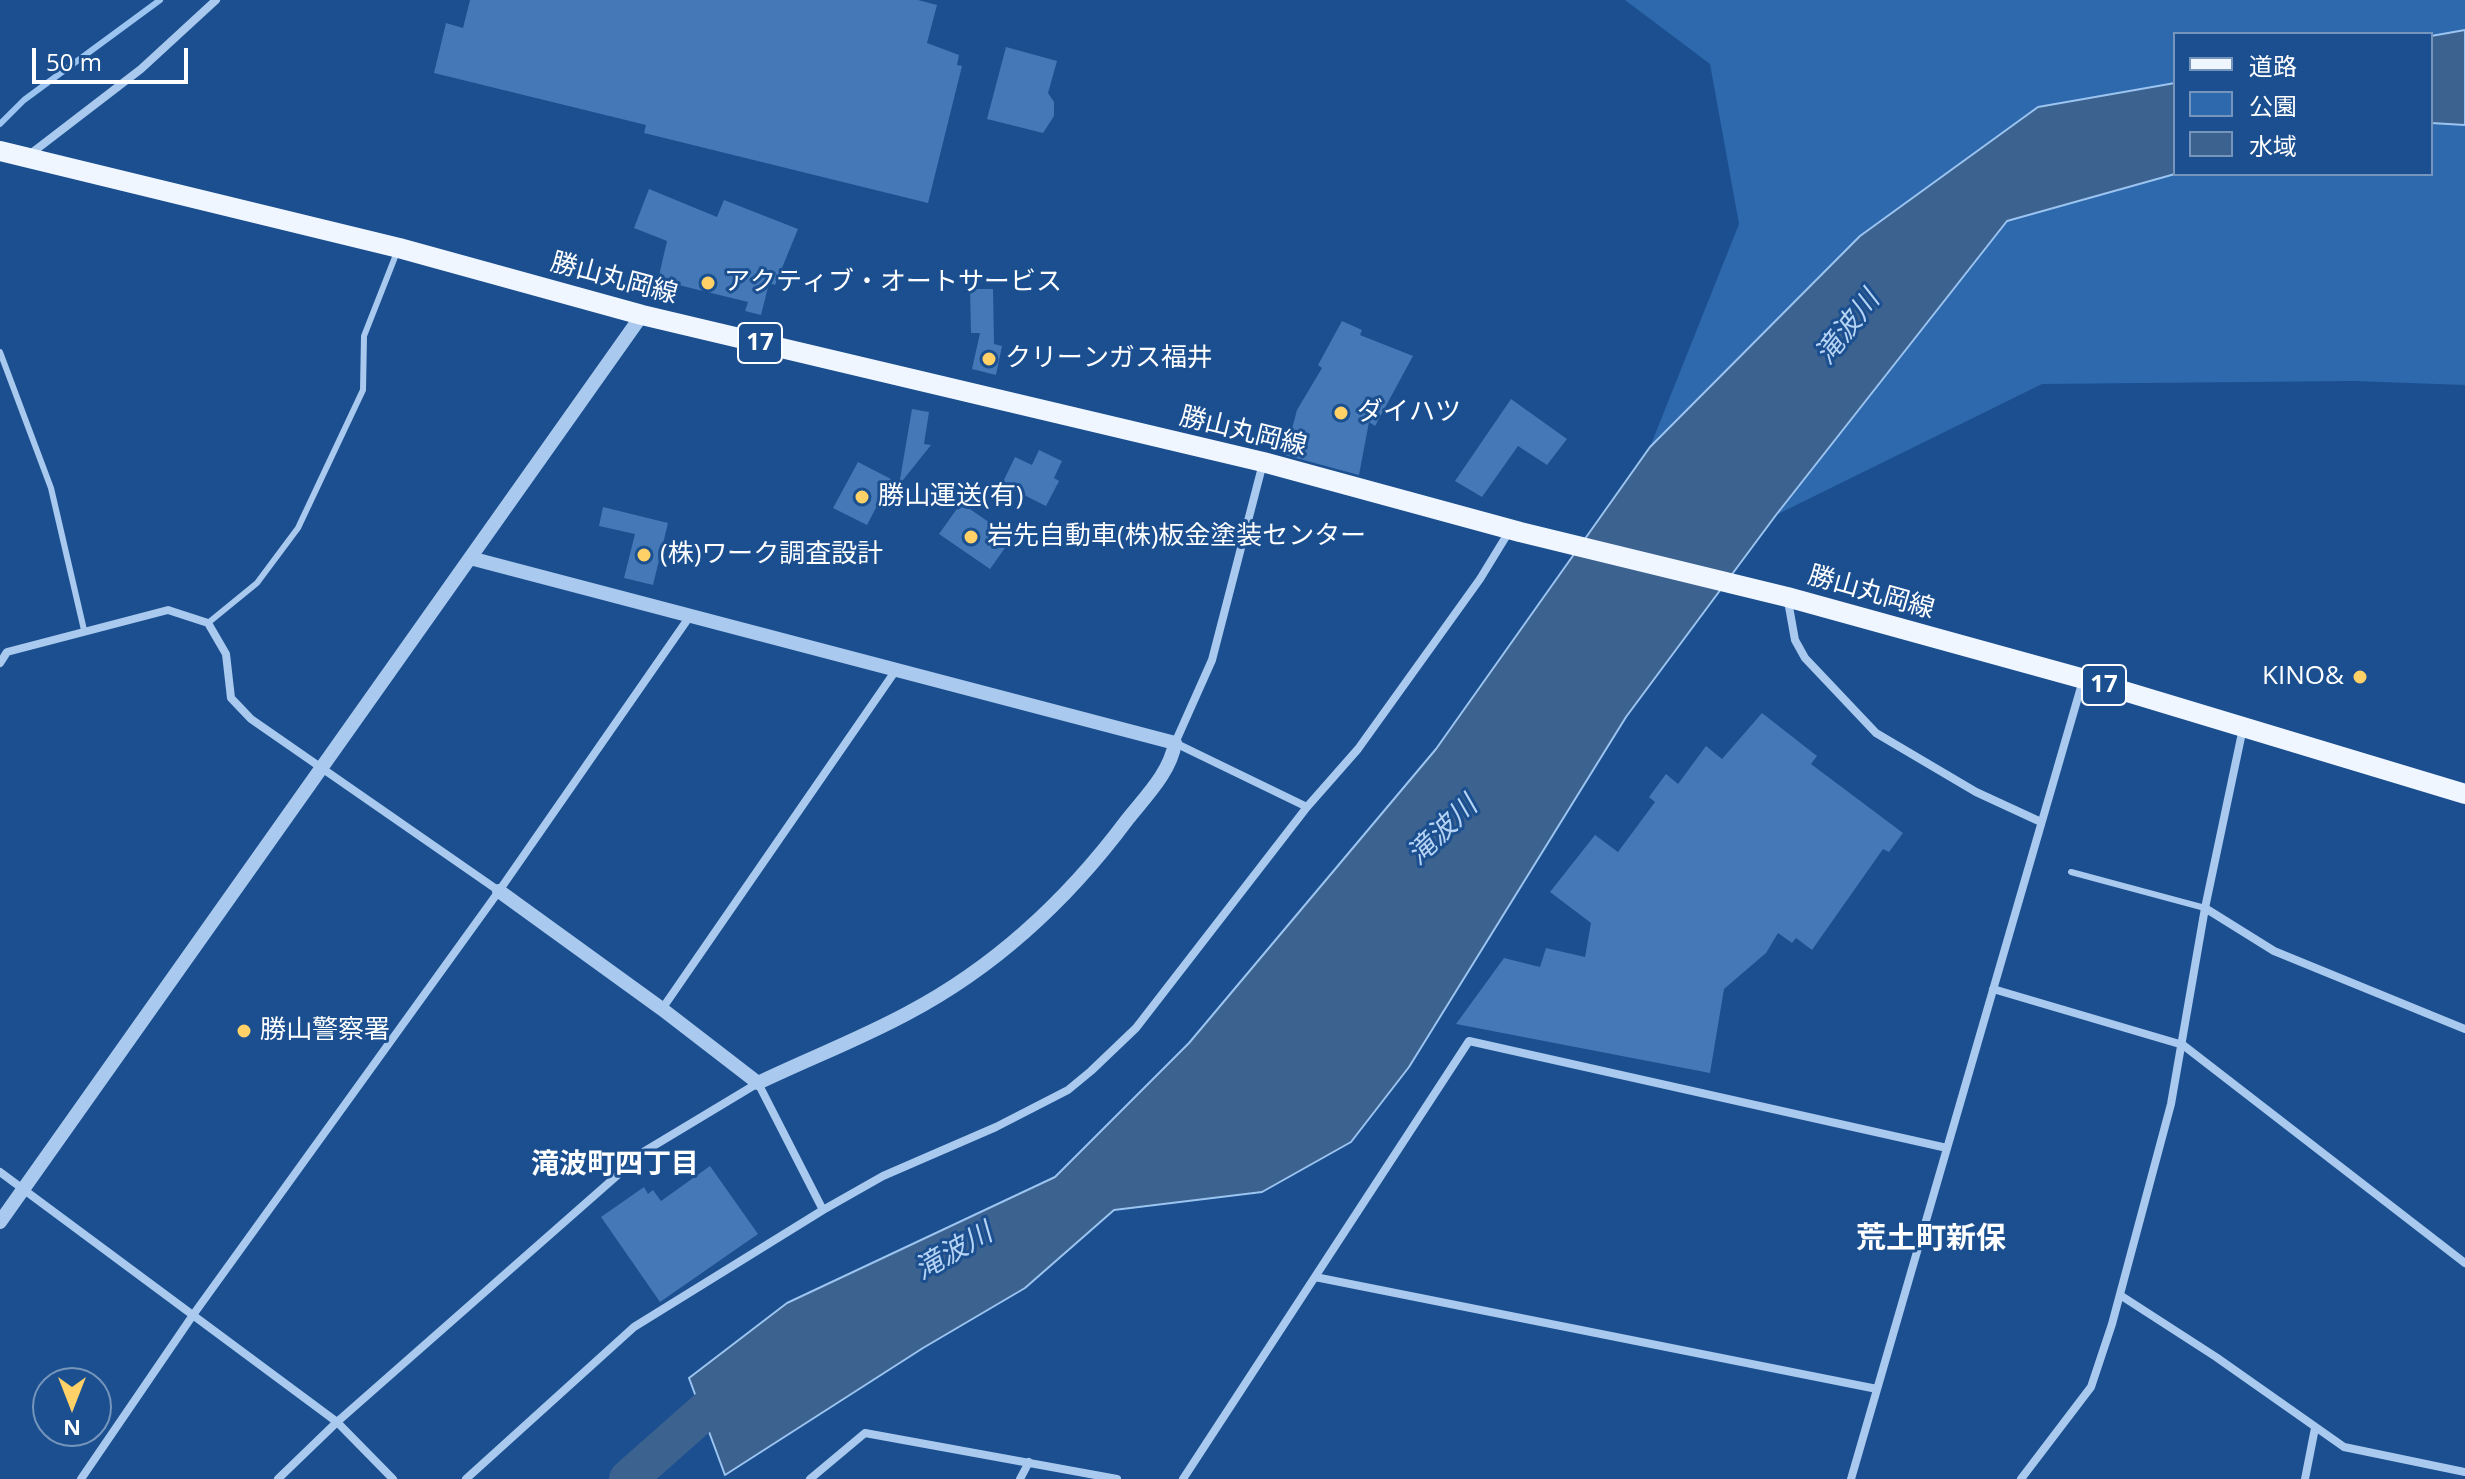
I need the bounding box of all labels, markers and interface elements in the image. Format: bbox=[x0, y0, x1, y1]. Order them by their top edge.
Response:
scale bar bbox=[36, 32, 192, 82]
legend bbox=[2173, 32, 2433, 176]
text: 50 m bbox=[46, 45, 102, 78]
text: 道路 bbox=[2249, 49, 2297, 82]
text: 公園 bbox=[2249, 89, 2297, 122]
text: 水域 bbox=[2249, 129, 2297, 162]
street label: 勝山丸岡線 bbox=[547, 247, 681, 311]
place label: アクティブ・オートサービス bbox=[724, 267, 1062, 299]
marker: アクティブ・オートサービス bbox=[699, 274, 717, 292]
water label: 滝波川 bbox=[1809, 285, 1887, 371]
road number: 17 bbox=[738, 323, 782, 363]
place label: クリーンガス福井 bbox=[1005, 343, 1213, 375]
marker: クリーンガス福井 bbox=[980, 350, 998, 368]
place label: ダイハツ bbox=[1357, 397, 1461, 429]
street label: 勝山丸岡線 bbox=[1176, 401, 1310, 463]
marker: ダイハツ bbox=[1332, 404, 1350, 422]
place label: 勝山運送(有) bbox=[878, 481, 1023, 513]
marker: 勝山運送(有) bbox=[853, 488, 871, 506]
place label: 岩先自動車(株)板金塗装センター bbox=[987, 521, 1366, 553]
marker: 岩先自動車(株)板金塗装センター bbox=[962, 528, 980, 546]
place label: (株)ワーク調査設計 bbox=[660, 539, 883, 571]
marker: (株)ワーク調査設計 bbox=[635, 546, 653, 564]
street label: 勝山丸岡線 bbox=[1804, 560, 1938, 626]
place label: KINO& bbox=[2262, 661, 2344, 693]
road number: 17 bbox=[2082, 665, 2126, 705]
marker: KINO& bbox=[2351, 668, 2369, 686]
water label: 滝波川 bbox=[1401, 790, 1485, 872]
place label: 勝山警察署 bbox=[260, 1015, 390, 1047]
marker: 勝山警察署 bbox=[235, 1022, 253, 1040]
district label: 滝波町四丁目 bbox=[531, 1148, 699, 1182]
water label: 滝波川 bbox=[909, 1216, 999, 1288]
district label: 荒土町新保 bbox=[1856, 1221, 2006, 1257]
north arrow bbox=[32, 1367, 112, 1447]
text: N bbox=[63, 1414, 81, 1444]

